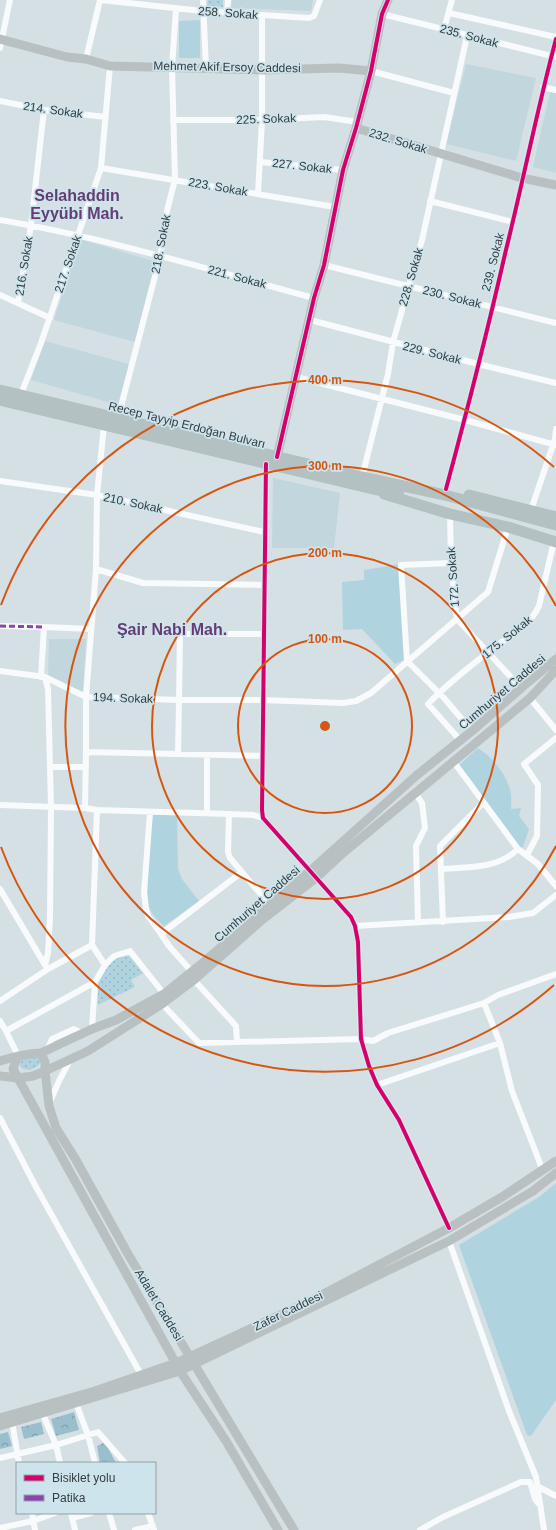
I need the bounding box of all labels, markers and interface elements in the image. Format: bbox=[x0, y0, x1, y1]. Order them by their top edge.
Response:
street label: 258. Sokak bbox=[198, 4, 259, 22]
street label: 235. Sokak bbox=[438, 21, 501, 51]
street label: Mehmet Akif Ersoy Caddesi bbox=[153, 59, 301, 75]
street label: 214. Sokak bbox=[22, 99, 85, 121]
street label: 225. Sokak bbox=[236, 111, 297, 127]
street label: 232. Sokak bbox=[367, 126, 430, 157]
street label: 227. Sokak bbox=[271, 156, 334, 176]
street label: 223. Sokak bbox=[187, 175, 250, 199]
district label: Selahaddin Eyyübi Mah. bbox=[30, 187, 124, 222]
street label: 218. Sokak bbox=[148, 212, 174, 275]
street label: 239. Sokak bbox=[479, 230, 507, 293]
street label: 217. Sokak bbox=[52, 232, 85, 295]
street label: 216. Sokak bbox=[12, 234, 36, 297]
street label: 228. Sokak bbox=[396, 245, 426, 308]
street label: 221. Sokak bbox=[206, 262, 269, 292]
street label: 230. Sokak bbox=[421, 283, 484, 311]
street label: 229. Sokak bbox=[401, 339, 464, 367]
text: 400 m bbox=[308, 373, 342, 387]
street label: Recep Tayyip Erdoğan Bulvarı bbox=[107, 399, 267, 451]
text: 300 m bbox=[308, 459, 342, 473]
street label: 210. Sokak bbox=[102, 490, 165, 516]
text: 200 m bbox=[308, 546, 342, 560]
street label: 172. Sokak bbox=[444, 546, 462, 607]
street label: 175. Sokak bbox=[479, 612, 536, 661]
district label: Şair Nabi Mah. bbox=[117, 621, 227, 638]
text: 100 m bbox=[308, 632, 342, 646]
street label: Cumhuriyet Caddesi bbox=[456, 652, 548, 732]
street label: 194. Sokak bbox=[93, 690, 154, 706]
centre of rings bbox=[318, 719, 332, 733]
street label: Cumhuriyet Caddesi bbox=[211, 863, 303, 945]
street label: Adalet Caddesi bbox=[132, 1267, 186, 1343]
street label: Zafer Caddesi bbox=[251, 1288, 325, 1334]
legend bbox=[16, 1462, 156, 1514]
text: Bisiklet yolu bbox=[52, 1471, 115, 1485]
text: Patika bbox=[52, 1491, 86, 1505]

